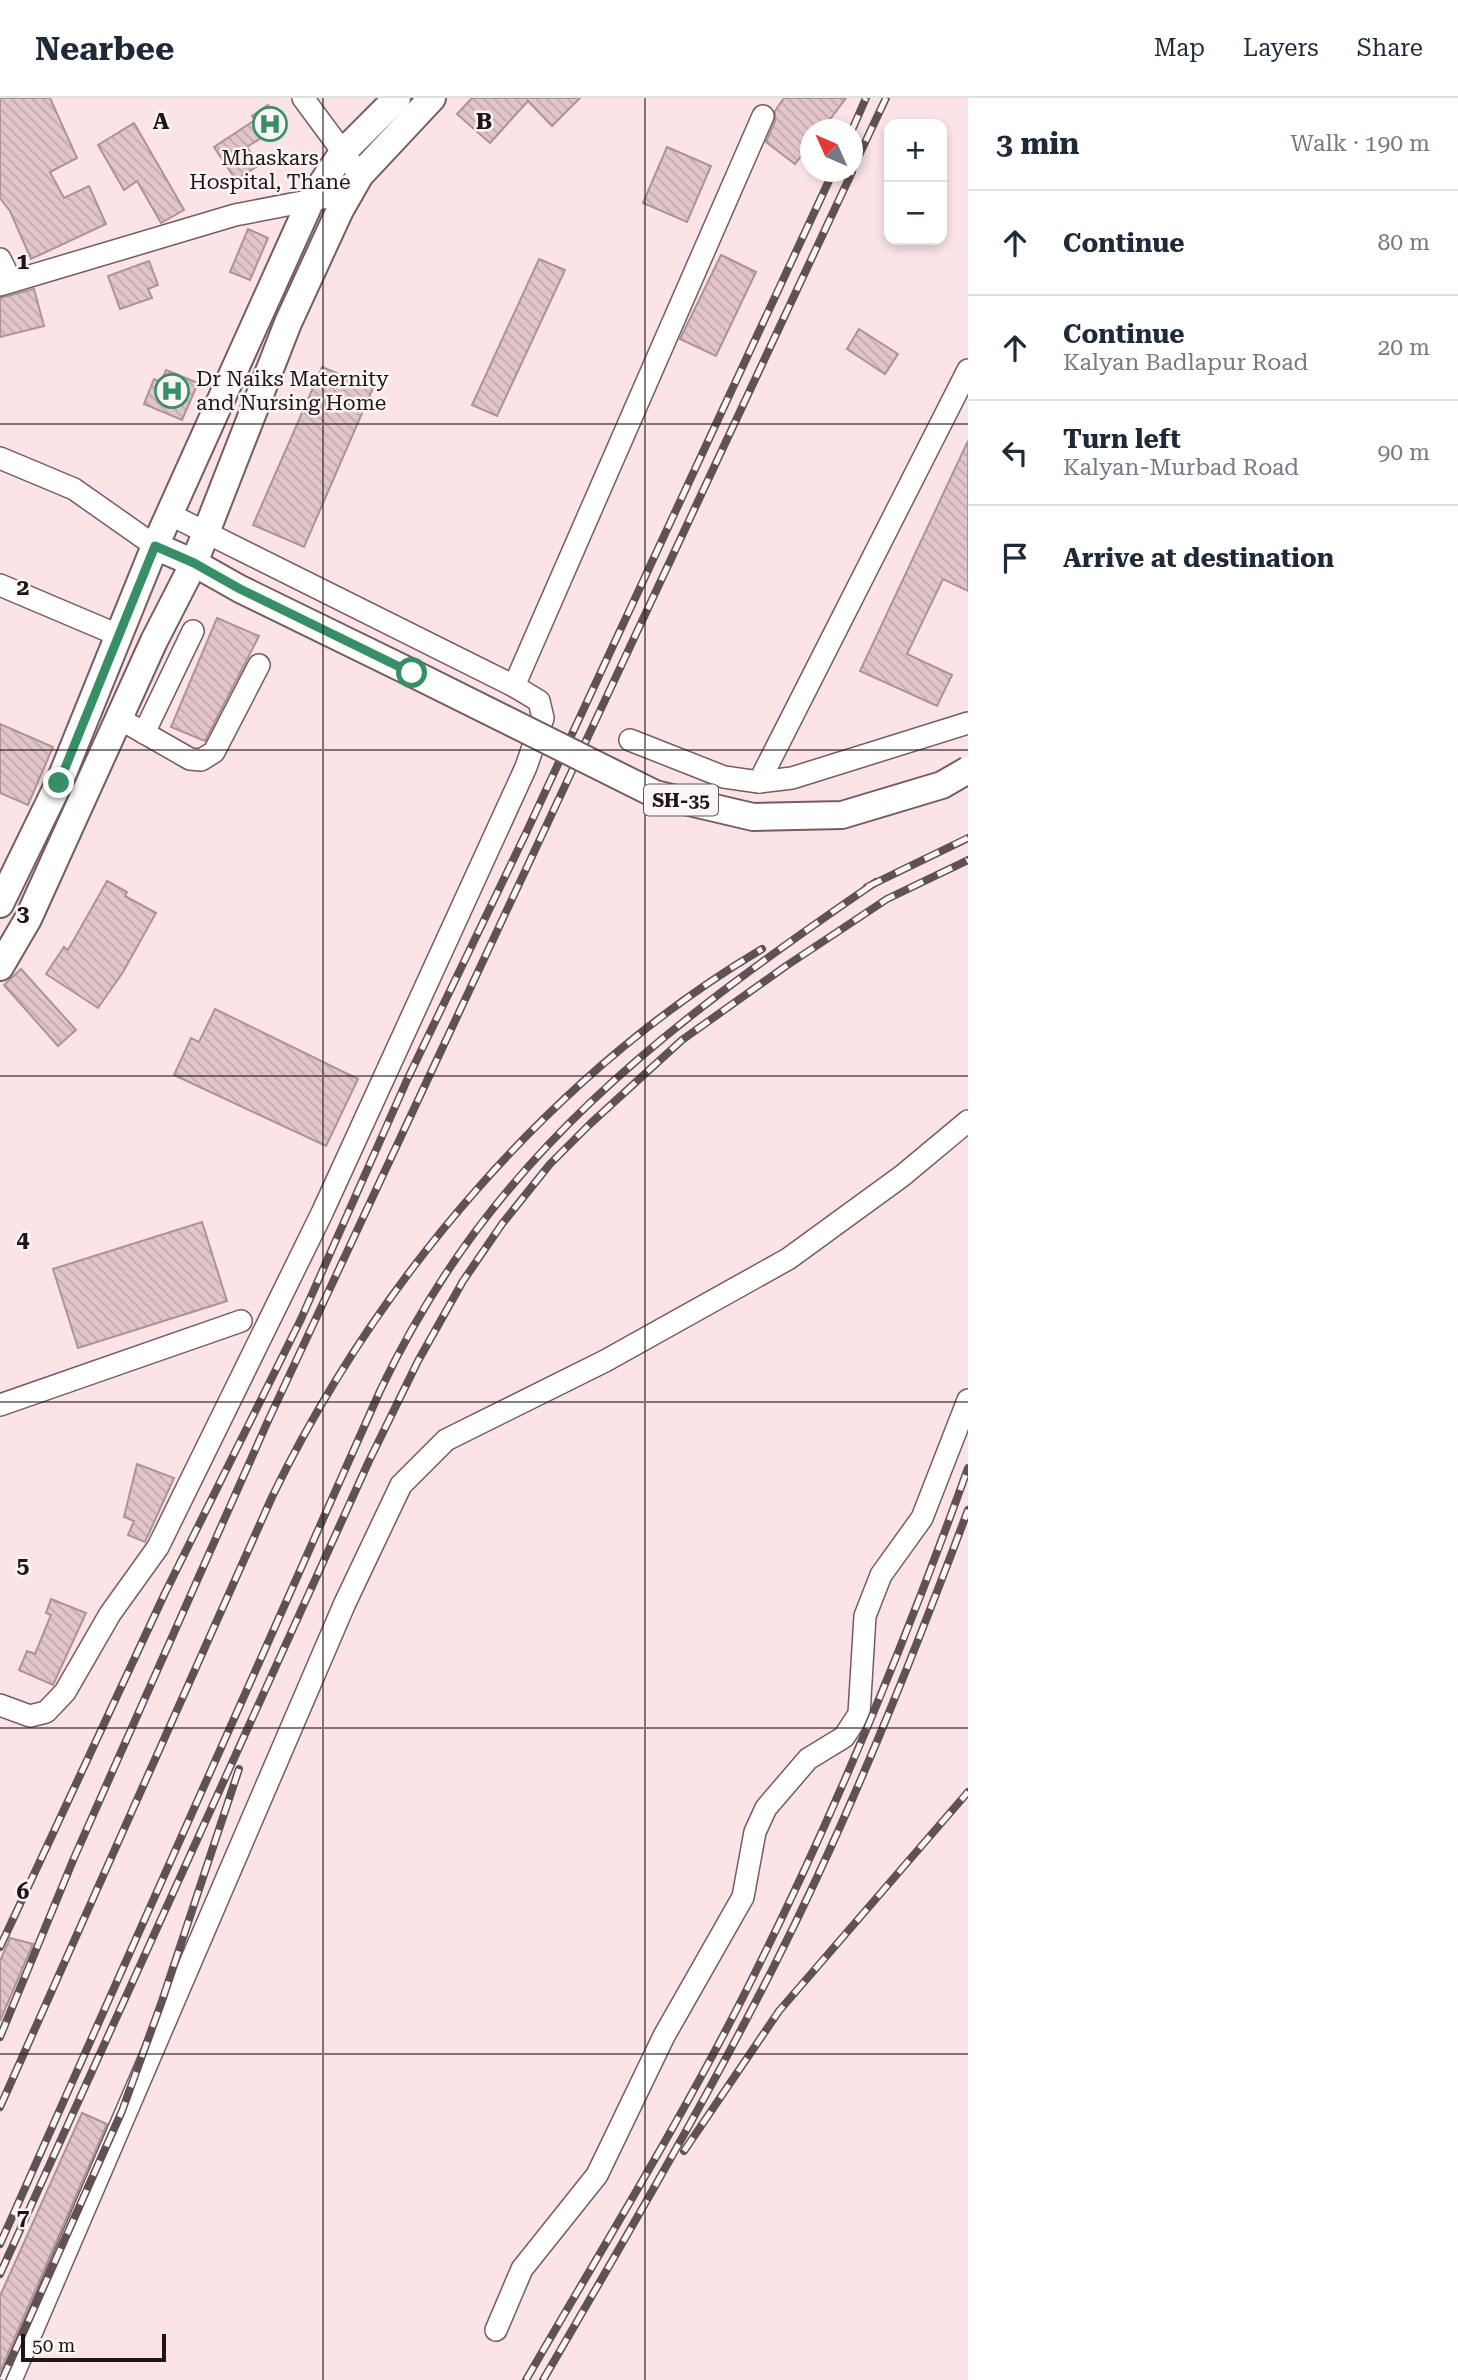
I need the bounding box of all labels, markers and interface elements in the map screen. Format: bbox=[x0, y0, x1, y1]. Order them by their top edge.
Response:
text: Nearbee bbox=[35, 29, 174, 68]
text: Map bbox=[1154, 34, 1205, 62]
text: Layers bbox=[1243, 34, 1319, 62]
text: Share bbox=[1357, 34, 1423, 62]
hospital icon: Mhaskars Hospital, Thane bbox=[251, 105, 289, 143]
text: A bbox=[153, 108, 170, 135]
text: B bbox=[476, 108, 492, 135]
north arrow bbox=[800, 119, 863, 182]
map controls bbox=[884, 119, 947, 245]
button: + bbox=[884, 119, 947, 182]
text: 3 min bbox=[996, 126, 1079, 161]
text: Walk · 190 m bbox=[1291, 130, 1430, 157]
place label: Mhaskars Hospital, Thane bbox=[189, 146, 351, 194]
button: − bbox=[884, 182, 947, 245]
icon: ahead bbox=[996, 224, 1034, 262]
text: Continue bbox=[1063, 228, 1185, 258]
text: 80 m bbox=[1377, 229, 1430, 256]
text: 1 bbox=[17, 248, 30, 275]
text: Continue bbox=[1063, 319, 1185, 349]
icon: ahead bbox=[996, 329, 1034, 367]
text: 20 m bbox=[1377, 334, 1430, 361]
text: Kalyan Badlapur Road bbox=[1063, 349, 1308, 376]
place label: Dr Naiks Maternity and Nursing Home bbox=[196, 367, 389, 415]
hospital icon: Dr Naiks Maternity and Nursing Home bbox=[153, 372, 191, 410]
text: Turn left bbox=[1063, 424, 1181, 454]
icon: left bbox=[996, 434, 1034, 472]
text: 90 m bbox=[1377, 439, 1430, 466]
text: Kalyan-Murbad Road bbox=[1063, 454, 1299, 481]
icon: arrive bbox=[996, 539, 1034, 577]
text: Arrive at destination bbox=[1063, 543, 1334, 573]
text: 2 bbox=[17, 574, 29, 601]
route start bbox=[396, 657, 427, 688]
route end bbox=[43, 767, 74, 798]
road number: SH-35 bbox=[644, 785, 718, 816]
text: 3 bbox=[17, 900, 30, 927]
text: 4 bbox=[17, 1226, 30, 1253]
text: 5 bbox=[17, 1552, 30, 1579]
text: 6 bbox=[17, 1878, 30, 1905]
text: 7 bbox=[17, 2204, 30, 2231]
scale bar bbox=[21, 2331, 166, 2363]
text: 50 m bbox=[32, 2334, 75, 2357]

